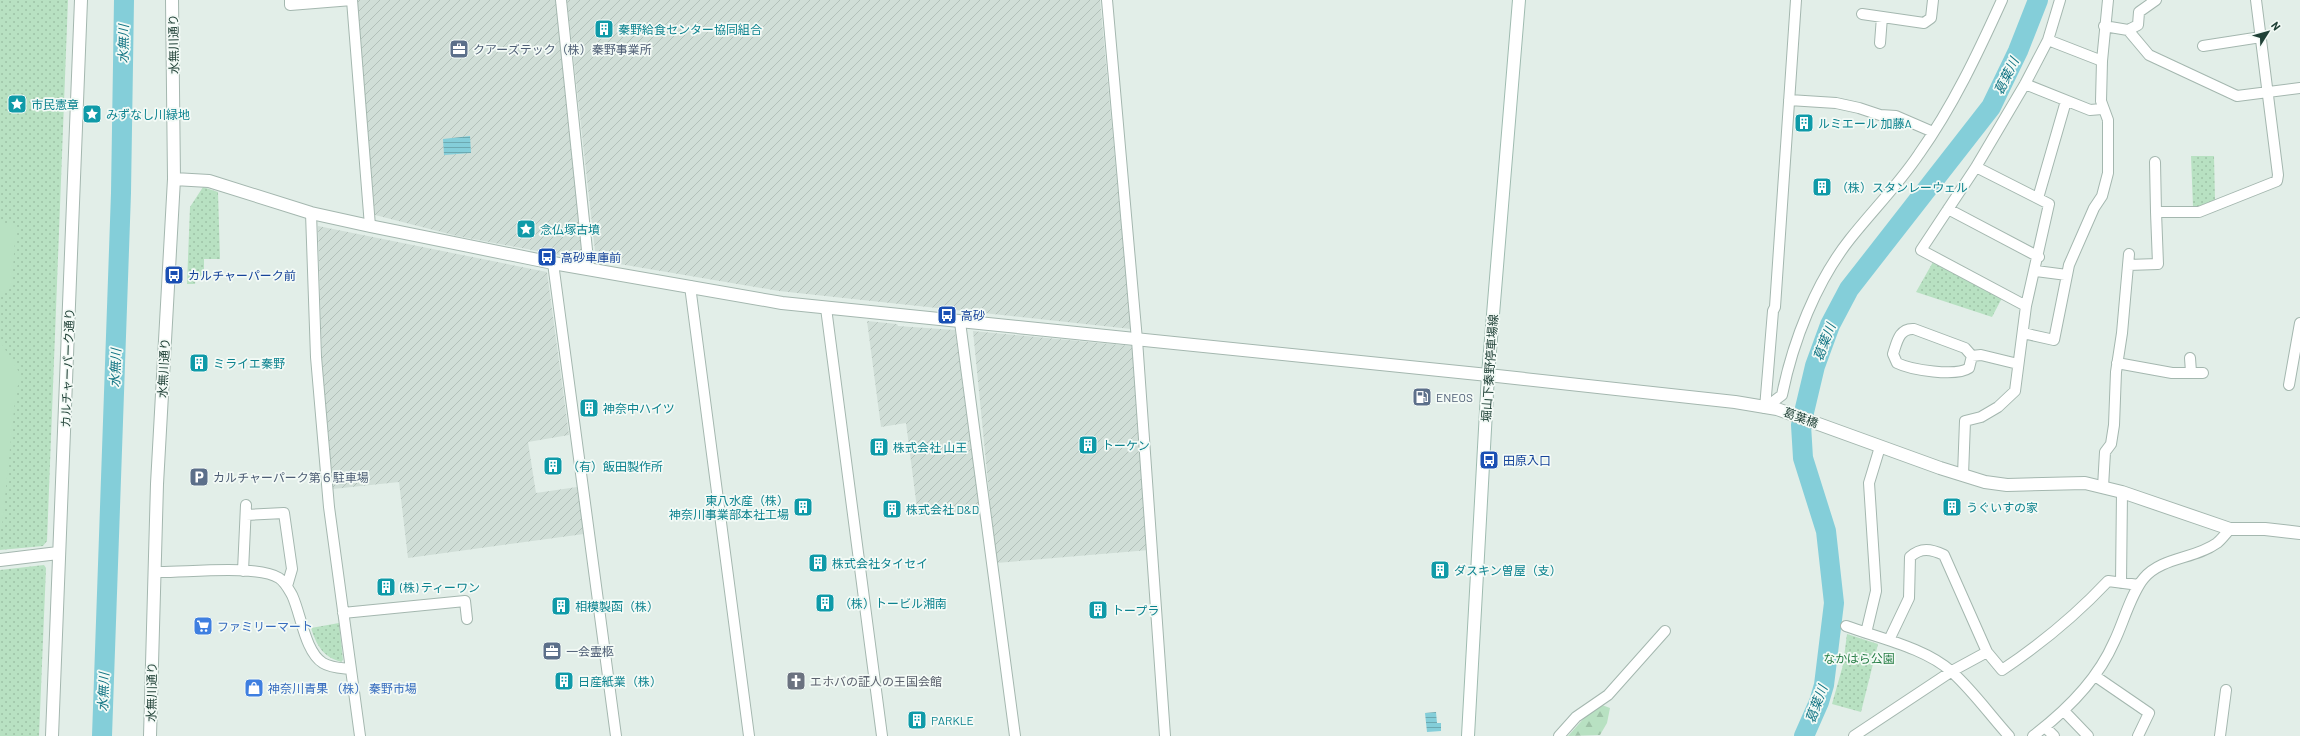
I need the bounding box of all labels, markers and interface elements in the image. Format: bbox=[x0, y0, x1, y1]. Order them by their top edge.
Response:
north arrow bbox=[2248, 12, 2288, 52]
street label: 水無川通り bbox=[165, 14, 181, 74]
building icon: 秦野給食センター協同組合 bbox=[593, 18, 615, 40]
text: N bbox=[2269, 19, 2284, 33]
water label: 水無川 bbox=[115, 22, 131, 64]
place label: 秦野給食センター協同組合 bbox=[618, 22, 762, 36]
office icon: クアーズテック（株）秦野事業所 bbox=[448, 38, 470, 60]
place label: クアーズテック（株）秦野事業所 bbox=[473, 42, 652, 56]
water label: 葛葉川 bbox=[1990, 53, 2023, 97]
place icon: 市民憲章 bbox=[6, 93, 28, 115]
place label: 市民憲章 bbox=[31, 97, 79, 111]
place icon: みずなし川緑地 bbox=[81, 103, 103, 125]
place label: みずなし川緑地 bbox=[106, 107, 190, 121]
building icon: ルミエール 加藤A bbox=[1793, 112, 1815, 134]
place label: ルミエール 加藤A bbox=[1818, 116, 1912, 130]
building icon: （株）スタンレーウェル bbox=[1811, 176, 1833, 198]
place label: （株）スタンレーウェル bbox=[1836, 180, 1968, 194]
place icon: 念仏塚古墳 bbox=[515, 218, 537, 240]
place label: 念仏塚古墳 bbox=[540, 222, 600, 236]
bus stop icon: 高砂車庫前 bbox=[536, 246, 558, 268]
place label: 高砂車庫前 bbox=[561, 250, 621, 264]
bus stop icon: カルチャーパーク前 bbox=[163, 264, 185, 286]
place label: カルチャーパーク前 bbox=[188, 268, 296, 282]
bus stop icon: 高砂 bbox=[936, 304, 958, 326]
street label: カルチャーパーク通り bbox=[58, 308, 76, 428]
place label: 高砂 bbox=[961, 308, 985, 322]
street label: 堀山下秦野停車場線 bbox=[1478, 314, 1500, 422]
water label: 葛葉川 bbox=[1810, 319, 1839, 363]
street label: 水無川通り bbox=[154, 338, 172, 398]
water label: 水無川 bbox=[106, 346, 124, 388]
building icon: ミライエ秦野 bbox=[188, 352, 210, 374]
place label: ミライエ秦野 bbox=[213, 356, 285, 370]
fuel station icon: ENEOS bbox=[1411, 386, 1433, 408]
place label: ENEOS bbox=[1436, 390, 1473, 404]
building icon: 神奈中ハイツ bbox=[578, 397, 600, 419]
place label: 神奈中ハイツ bbox=[603, 401, 675, 415]
street label: 葛葉橋 bbox=[1782, 404, 1820, 430]
building icon: トーケン bbox=[1077, 434, 1099, 456]
building icon: 株式会社 山王 bbox=[868, 436, 890, 458]
place label: トーケン bbox=[1102, 438, 1150, 452]
place label: 株式会社 山王 bbox=[893, 440, 967, 454]
bus stop icon: 田原入口 bbox=[1478, 449, 1500, 471]
place label: 田原入口 bbox=[1503, 453, 1551, 467]
building icon: （有）飯田製作所 bbox=[542, 455, 564, 477]
place label: （有）飯田製作所 bbox=[567, 459, 663, 473]
parking icon: カルチャーパーク第６駐車場 bbox=[188, 466, 210, 488]
place label: カルチャーパーク第６駐車場 bbox=[213, 470, 369, 484]
place label: 東八水産（株） 神奈川事業部本社工場 bbox=[669, 493, 789, 521]
building icon: 東八水産（株） 神奈川事業部本社工場 bbox=[792, 496, 814, 518]
building icon: うぐいすの家 bbox=[1941, 496, 1963, 518]
building icon: 株式会社 D&D bbox=[881, 498, 903, 520]
place label: うぐいすの家 bbox=[1966, 500, 2038, 514]
place label: 株式会社 D&D bbox=[906, 502, 979, 516]
building icon: 株式会社タイセイ bbox=[807, 552, 829, 574]
place label: 株式会社タイセイ bbox=[832, 556, 928, 570]
building icon: ダスキン曽屋（支） bbox=[1429, 559, 1451, 581]
place label: ダスキン曽屋（支） bbox=[1454, 563, 1562, 577]
building icon: (株) ティーワン bbox=[375, 576, 397, 598]
place label: (株) ティーワン bbox=[399, 580, 480, 594]
building icon: （株）トービル湘南 bbox=[814, 592, 836, 614]
building icon: 相模製函（株） bbox=[550, 595, 572, 617]
place label: （株）トービル湘南 bbox=[839, 596, 947, 610]
place label: 相模製函（株） bbox=[575, 599, 659, 613]
building icon: トープラ bbox=[1087, 599, 1109, 621]
place label: トープラ bbox=[1112, 603, 1159, 617]
supermarket icon: ファミリーマート bbox=[192, 615, 214, 637]
place label: ファミリーマート bbox=[217, 619, 313, 633]
office icon: 一会霊柩 bbox=[541, 640, 563, 662]
place label: 一会霊柩 bbox=[566, 644, 614, 658]
park label: なかはら公園 bbox=[1823, 651, 1895, 665]
street label: 水無川通り bbox=[143, 662, 159, 722]
water label: 水無川 bbox=[94, 670, 112, 712]
building icon: 日産紙業（株） bbox=[553, 670, 575, 692]
church icon: エホバの証人の王国会館 bbox=[785, 670, 807, 692]
place label: 日産紙業（株） bbox=[578, 674, 662, 688]
place label: エホバの証人の王国会館 bbox=[810, 674, 942, 688]
shop icon: 神奈川青果 （株） 秦野市場 bbox=[243, 677, 265, 699]
place label: 神奈川青果 （株） 秦野市場 bbox=[268, 681, 417, 695]
water label: 葛葉川 bbox=[1802, 681, 1831, 725]
building icon: PARKLE bbox=[906, 709, 928, 731]
place label: PARKLE bbox=[931, 713, 974, 727]

